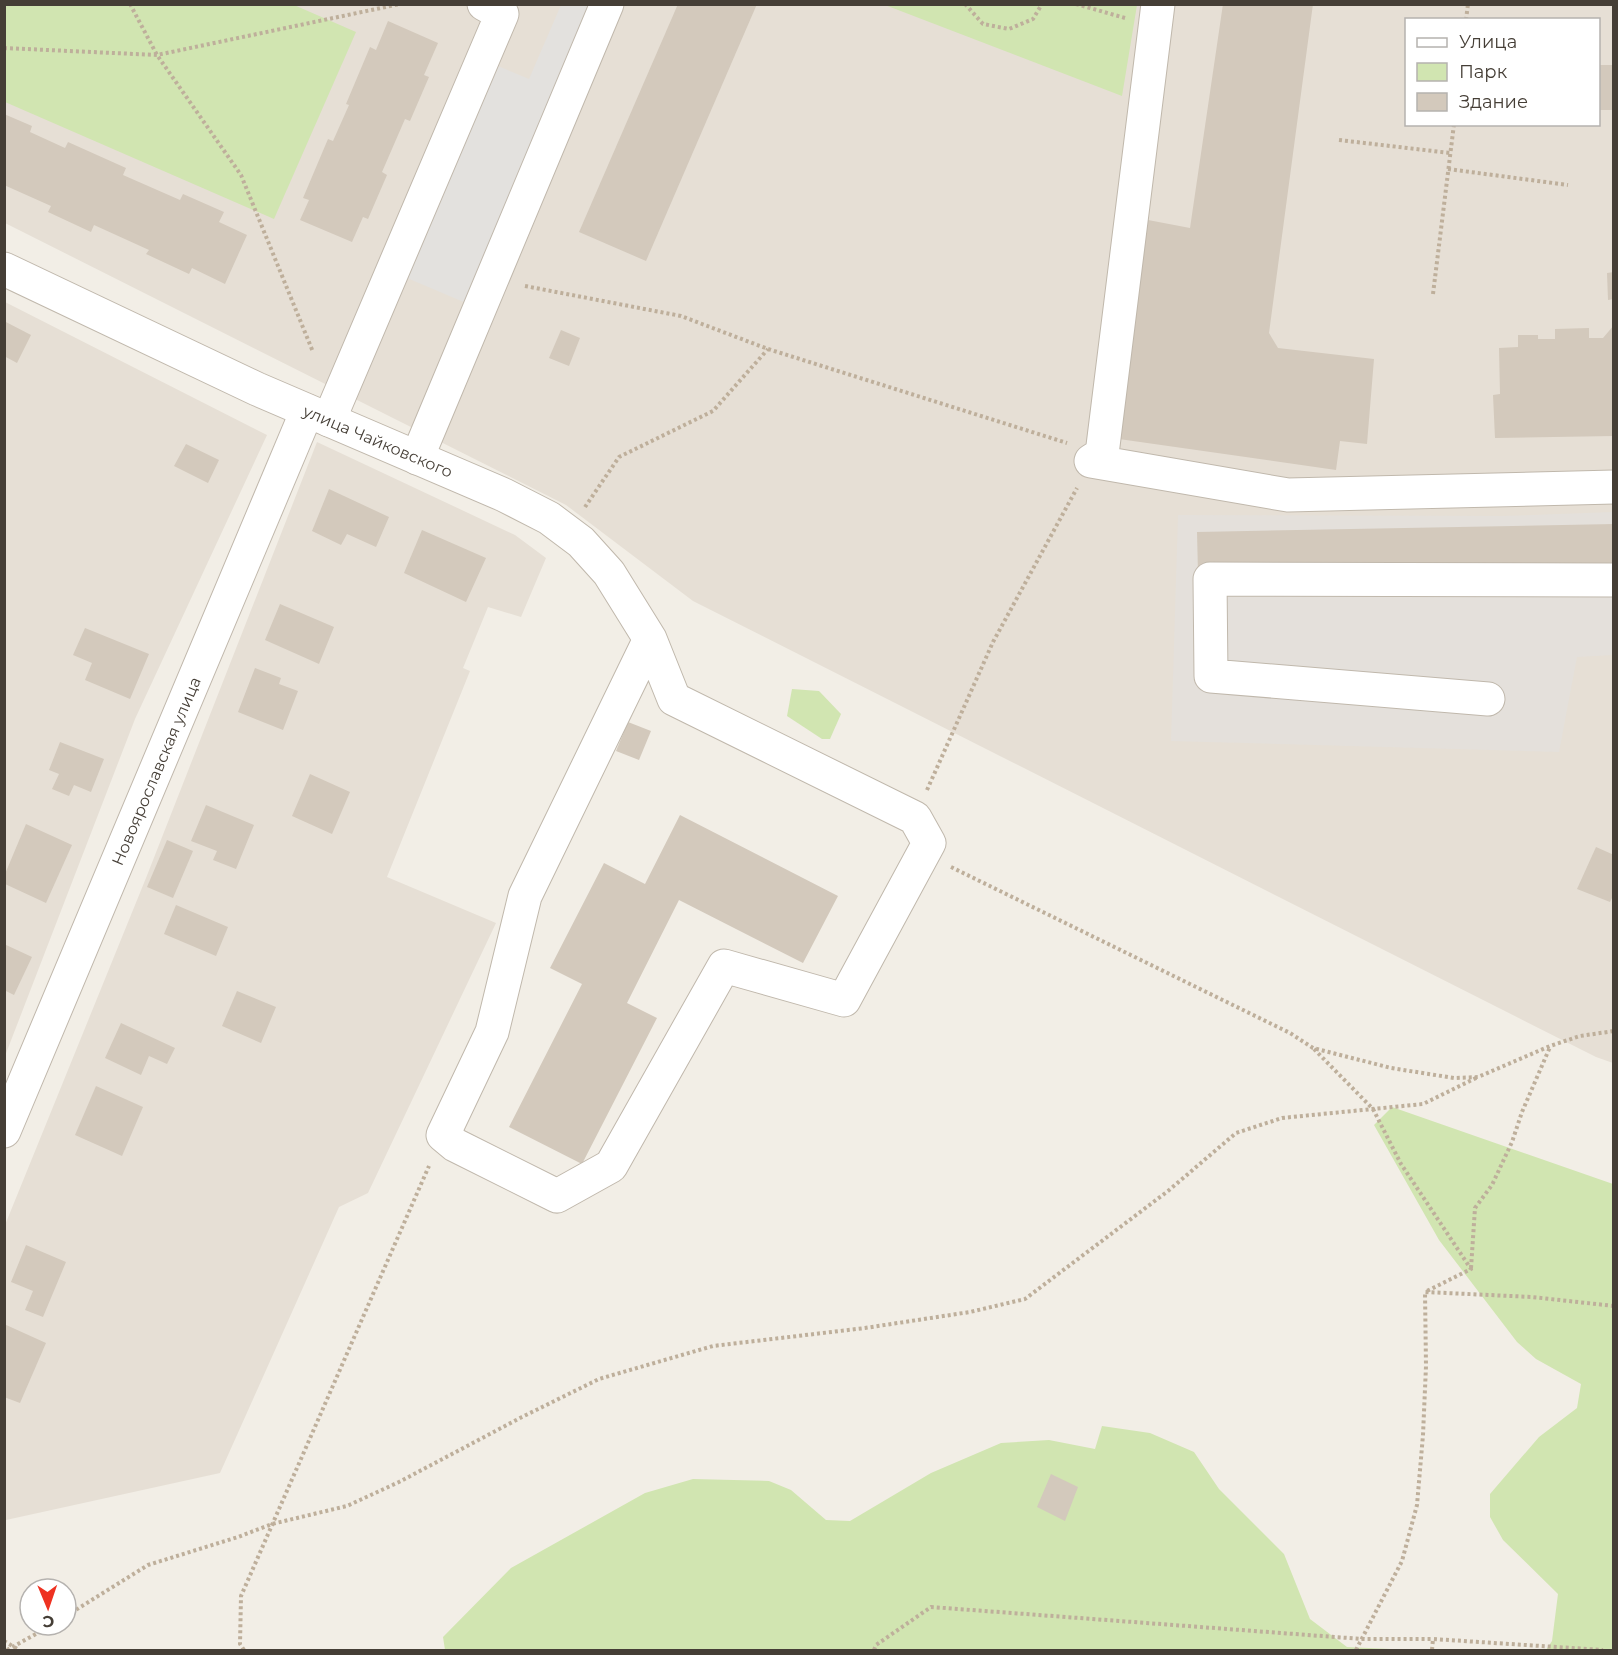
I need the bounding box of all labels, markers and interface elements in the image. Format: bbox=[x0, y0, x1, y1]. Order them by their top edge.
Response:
legend bbox=[1405, 18, 1600, 126]
text: Улица bbox=[1459, 31, 1517, 53]
text: Парк bbox=[1459, 61, 1508, 83]
text: Здание bbox=[1459, 91, 1528, 113]
street label: улица Чайковского bbox=[299, 401, 455, 482]
street label: Новоярославская улица bbox=[108, 674, 205, 868]
north arrow bbox=[18, 1577, 78, 1637]
text: С bbox=[42, 1612, 55, 1631]

